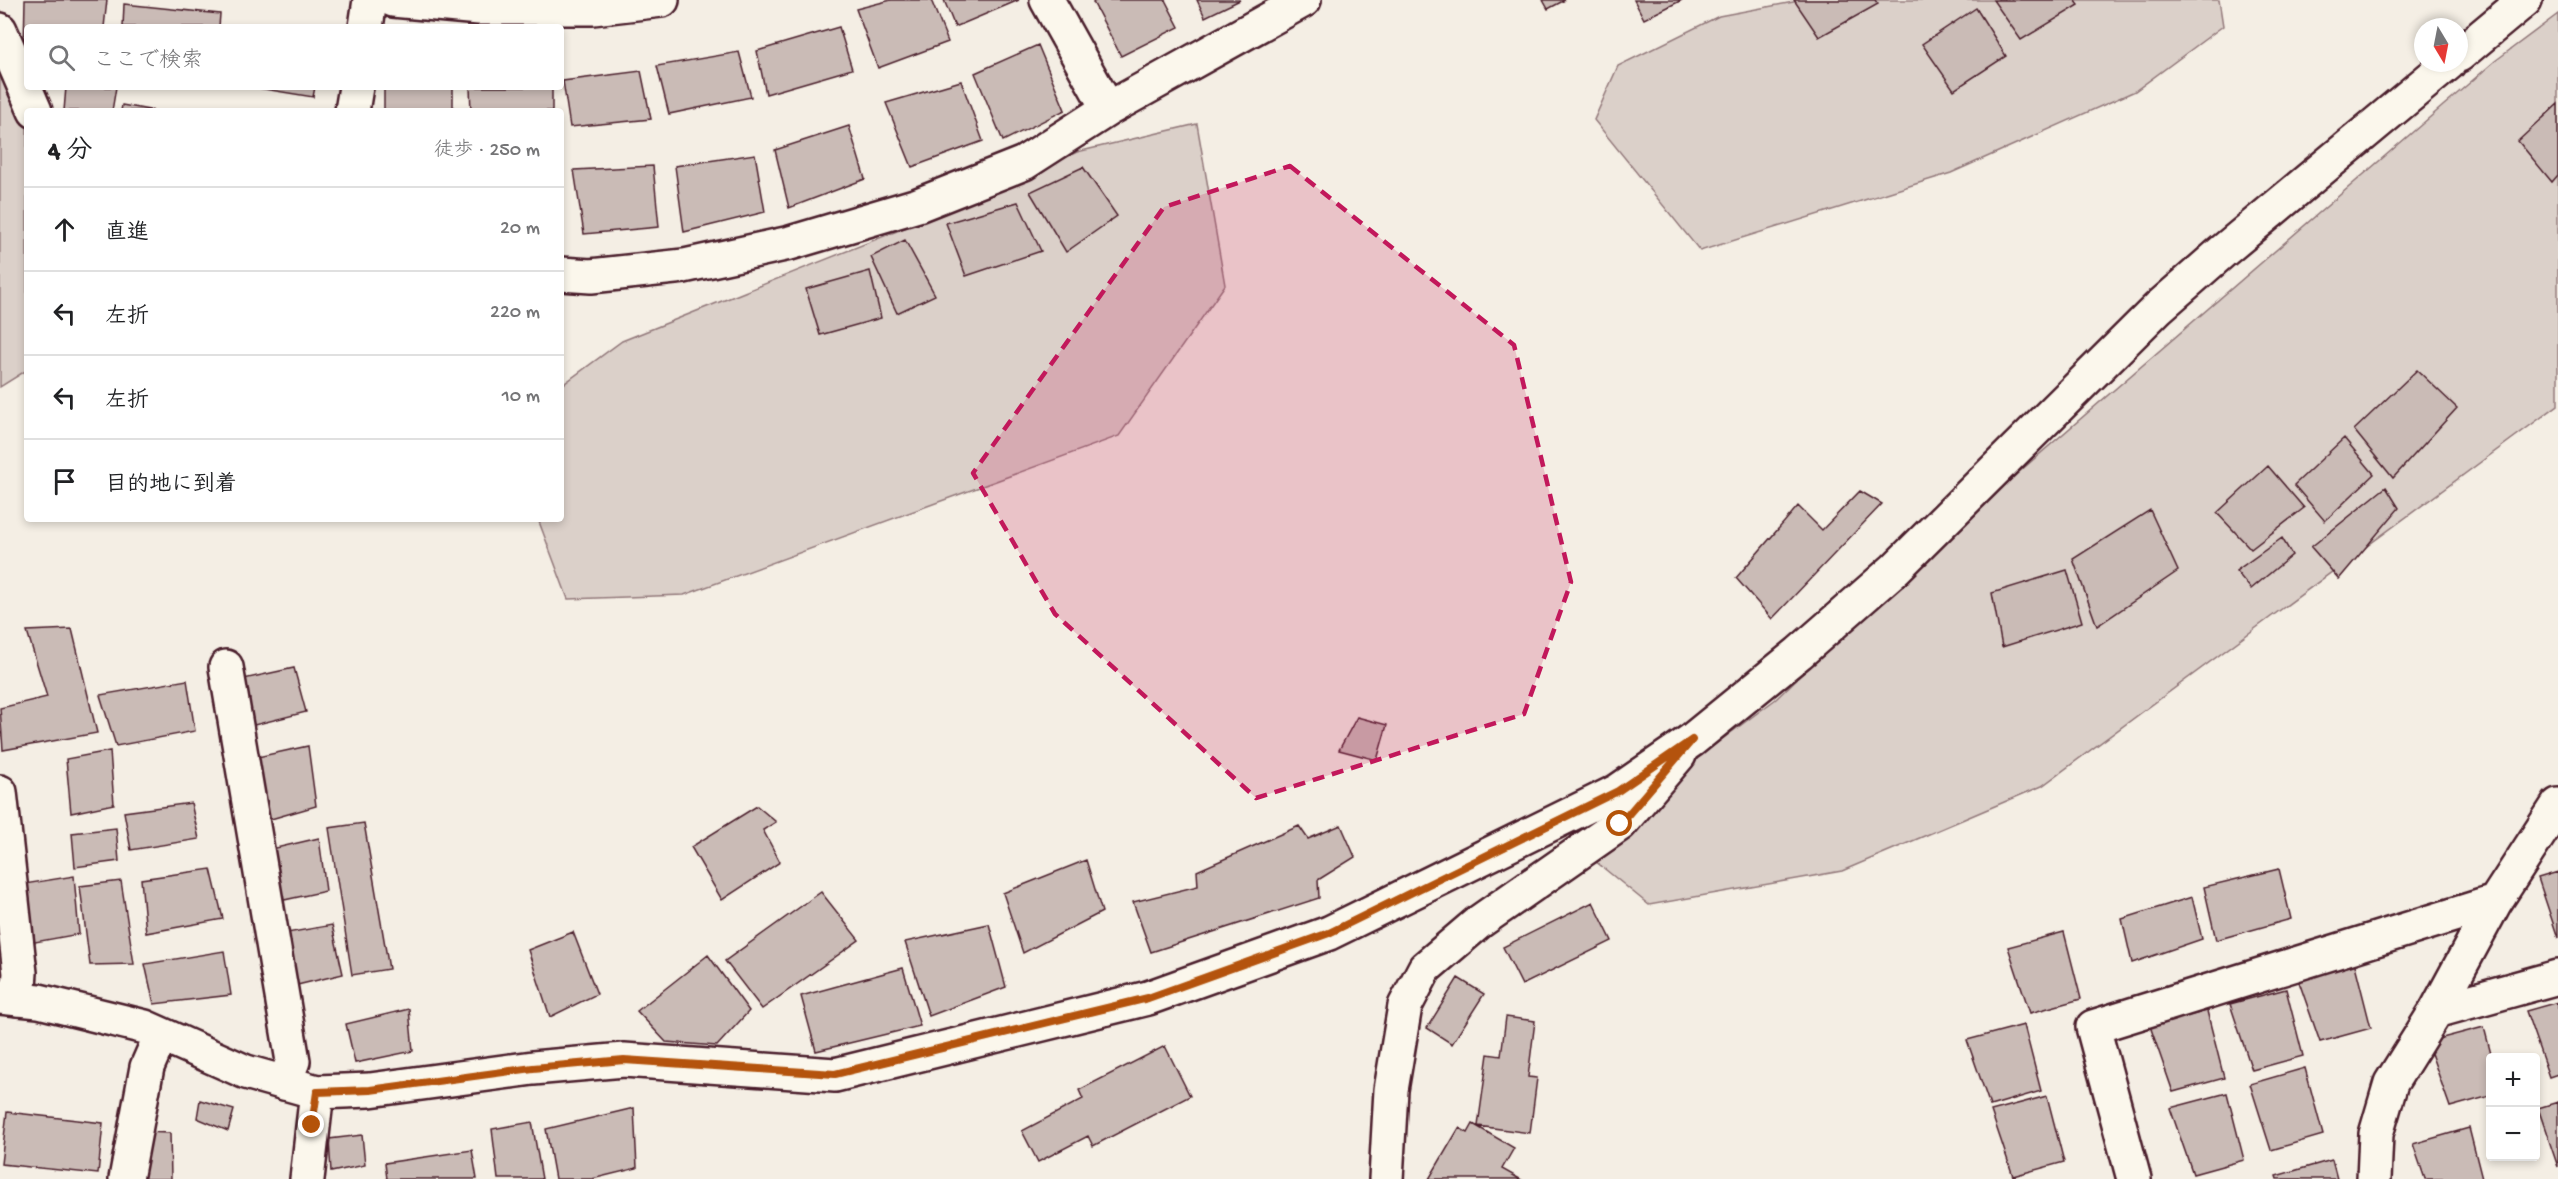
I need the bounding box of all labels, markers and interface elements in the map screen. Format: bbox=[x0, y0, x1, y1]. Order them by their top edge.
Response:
north arrow bbox=[2414, 18, 2468, 72]
search box bbox=[24, 24, 564, 90]
icon: search bbox=[45, 41, 78, 74]
text: ここで検索 bbox=[93, 49, 203, 75]
text: 4 分 bbox=[48, 137, 92, 168]
text: 徒歩 · 250 m bbox=[434, 140, 540, 163]
icon: ahead bbox=[48, 213, 81, 246]
text: 20 m bbox=[500, 218, 540, 241]
text: 直進 bbox=[105, 221, 149, 247]
icon: left bbox=[48, 297, 81, 330]
text: 220 m bbox=[490, 302, 540, 325]
text: 左折 bbox=[105, 305, 149, 331]
icon: left bbox=[48, 381, 81, 414]
text: 10 m bbox=[502, 386, 540, 409]
text: 左折 bbox=[105, 389, 149, 415]
icon: arrive bbox=[48, 465, 81, 498]
text: 目的地に到着 bbox=[105, 473, 237, 499]
route start bbox=[1606, 810, 1632, 836]
map controls bbox=[2486, 1053, 2540, 1161]
button: + bbox=[2486, 1053, 2540, 1107]
button: − bbox=[2486, 1107, 2540, 1161]
route end bbox=[298, 1111, 324, 1137]

